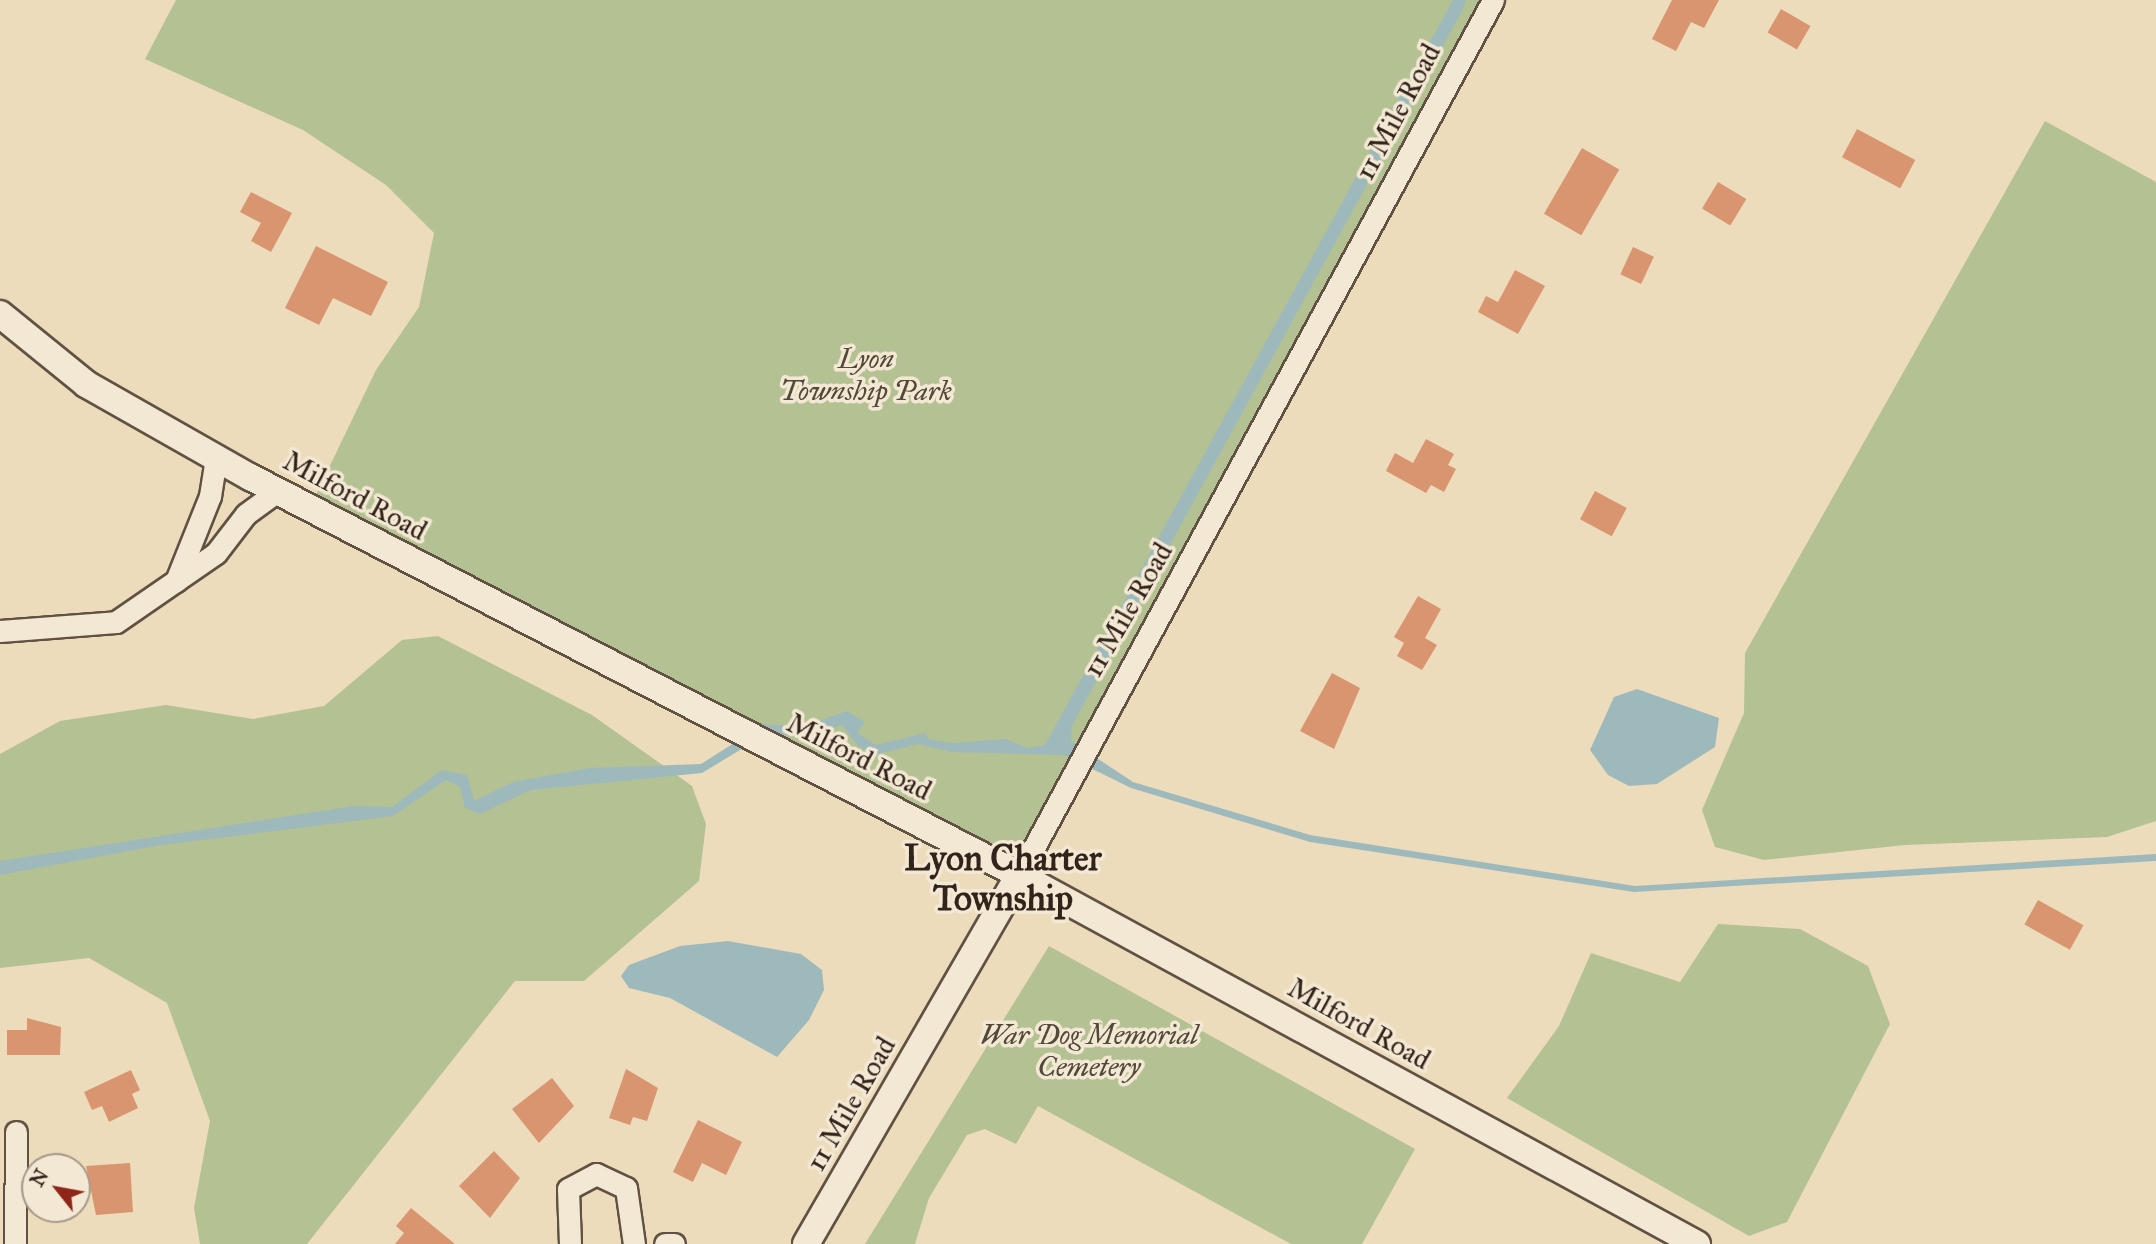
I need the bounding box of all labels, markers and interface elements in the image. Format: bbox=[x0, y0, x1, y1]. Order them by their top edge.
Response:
street label: 11 Mile Road bbox=[1348, 38, 1448, 186]
park label: Lyon Township Park bbox=[780, 342, 952, 408]
street label: Milford Road bbox=[277, 444, 433, 548]
street label: 11 Mile Road bbox=[1076, 537, 1180, 683]
street label: Milford Road bbox=[781, 706, 937, 808]
district label: Lyon Charter Township bbox=[904, 838, 1102, 920]
street label: Milford Road bbox=[1282, 971, 1436, 1077]
park label: War Dog Memorial Cemetery bbox=[980, 1018, 1198, 1084]
street label: 11 Mile Road bbox=[799, 1031, 903, 1177]
north arrow bbox=[21, 1153, 91, 1223]
text: N bbox=[25, 1165, 53, 1191]

